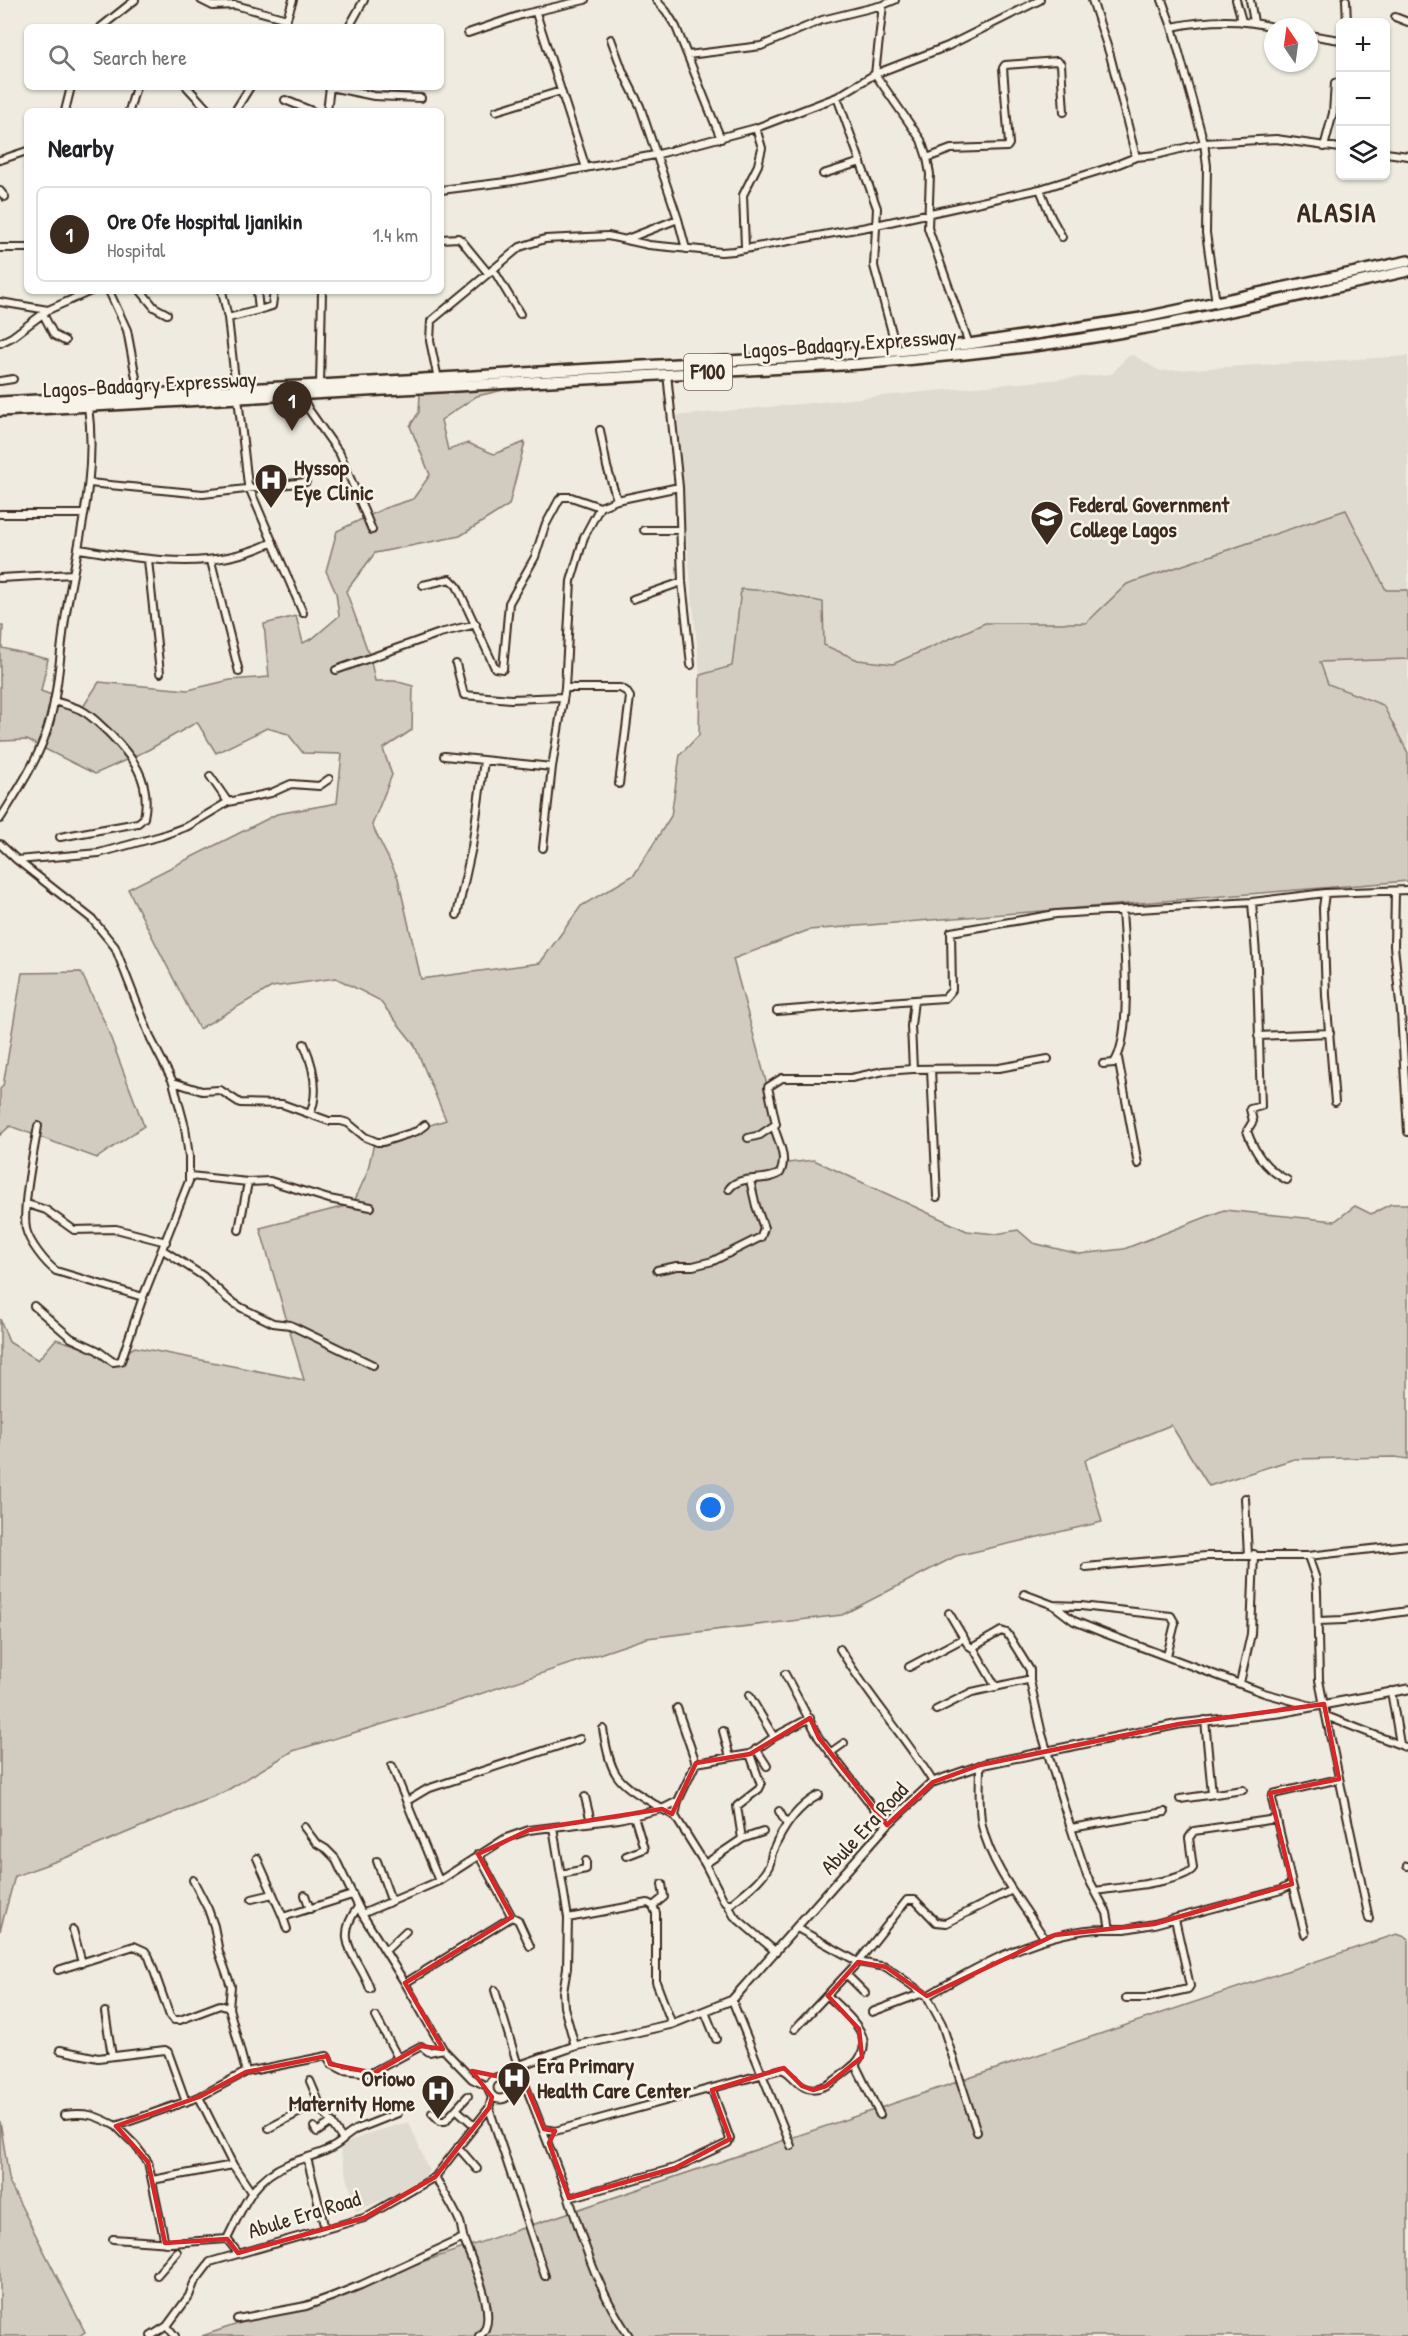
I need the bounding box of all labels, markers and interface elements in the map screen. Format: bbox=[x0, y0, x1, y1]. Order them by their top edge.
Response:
north arrow bbox=[1264, 18, 1318, 72]
map controls bbox=[1336, 18, 1390, 180]
button: + bbox=[1336, 18, 1390, 72]
search box bbox=[24, 24, 444, 90]
icon: search bbox=[45, 41, 78, 74]
text: Search here bbox=[93, 42, 187, 72]
button: − bbox=[1336, 72, 1390, 126]
button: layers bbox=[1336, 126, 1390, 180]
text: Nearby bbox=[48, 130, 114, 165]
district label: ALASIA bbox=[1297, 193, 1377, 231]
text: Ore Ofe Hospital Ijanikin bbox=[107, 206, 302, 236]
text: 1 bbox=[66, 221, 73, 248]
text: 1.4 km bbox=[372, 221, 418, 248]
text: Hospital bbox=[107, 236, 165, 263]
street label: Lagos-Badagry Expressway bbox=[742, 321, 958, 365]
road number: F100 bbox=[684, 354, 732, 390]
street label: Lagos-Badagry Expressway bbox=[43, 363, 257, 405]
pin: 1 bbox=[272, 382, 312, 431]
place label: Hyssop Eye Clinic bbox=[294, 452, 374, 508]
hospital icon: Hyssop Eye Clinic bbox=[253, 462, 289, 509]
place label: Federal Government College Lagos bbox=[1069, 489, 1230, 545]
school or university icon: Federal Government College Lagos bbox=[1029, 499, 1065, 546]
your location bbox=[696, 1493, 725, 1522]
street label: Abule Era Road bbox=[813, 1775, 915, 1881]
place label: Era Primary Health Care Center bbox=[537, 2050, 691, 2105]
hospital icon: Era Primary Health Care Center bbox=[496, 2060, 532, 2107]
place label: Oriowo Maternity Home bbox=[289, 2063, 415, 2119]
hospital icon: Oriowo Maternity Home bbox=[420, 2073, 456, 2120]
street label: Abule Era Road bbox=[244, 2183, 364, 2245]

